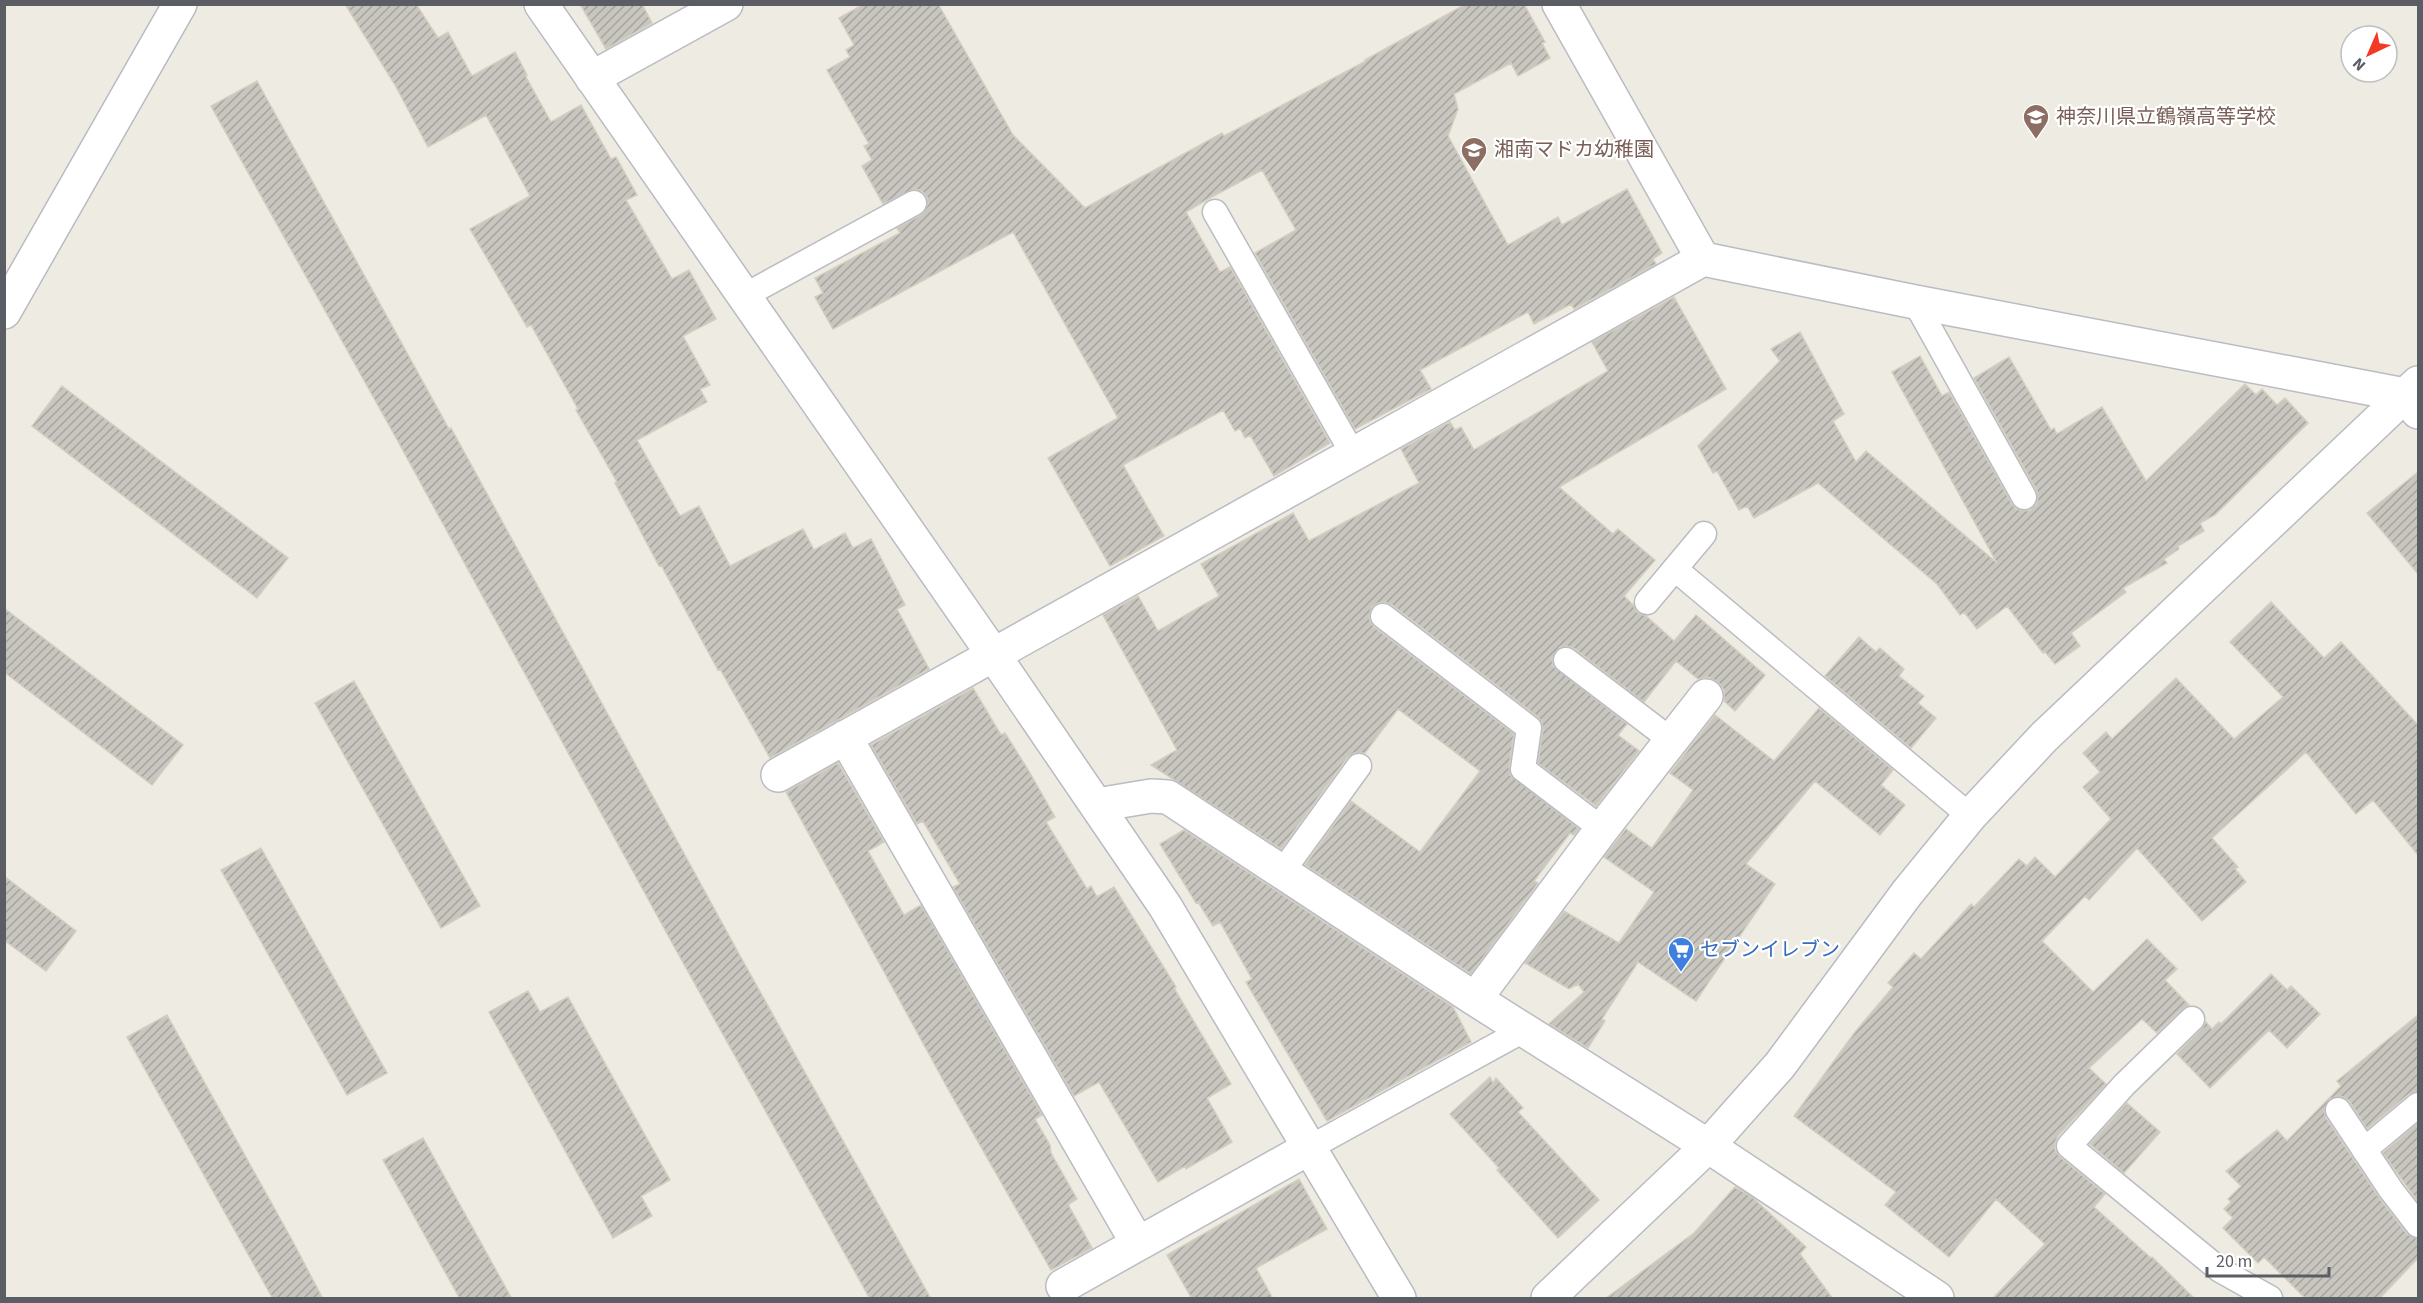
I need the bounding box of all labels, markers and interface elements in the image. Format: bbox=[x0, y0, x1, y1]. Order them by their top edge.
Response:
north arrow bbox=[2339, 24, 2399, 84]
text: N bbox=[2348, 52, 2371, 76]
school or university icon: 神奈川県立鶴嶺高等学校 bbox=[2021, 102, 2051, 140]
place label: 神奈川県立鶴嶺高等学校 bbox=[2056, 103, 2276, 131]
school or university icon: 湘南マドカ幼稚園 bbox=[1459, 135, 1489, 173]
place label: 湘南マドカ幼稚園 bbox=[1494, 136, 1654, 164]
supermarket icon: セブンイレブン bbox=[1666, 935, 1696, 973]
place label: セブンイレブン bbox=[1700, 936, 1840, 964]
scale bar bbox=[2207, 1240, 2328, 1278]
text: 20 m bbox=[2216, 1249, 2252, 1274]

